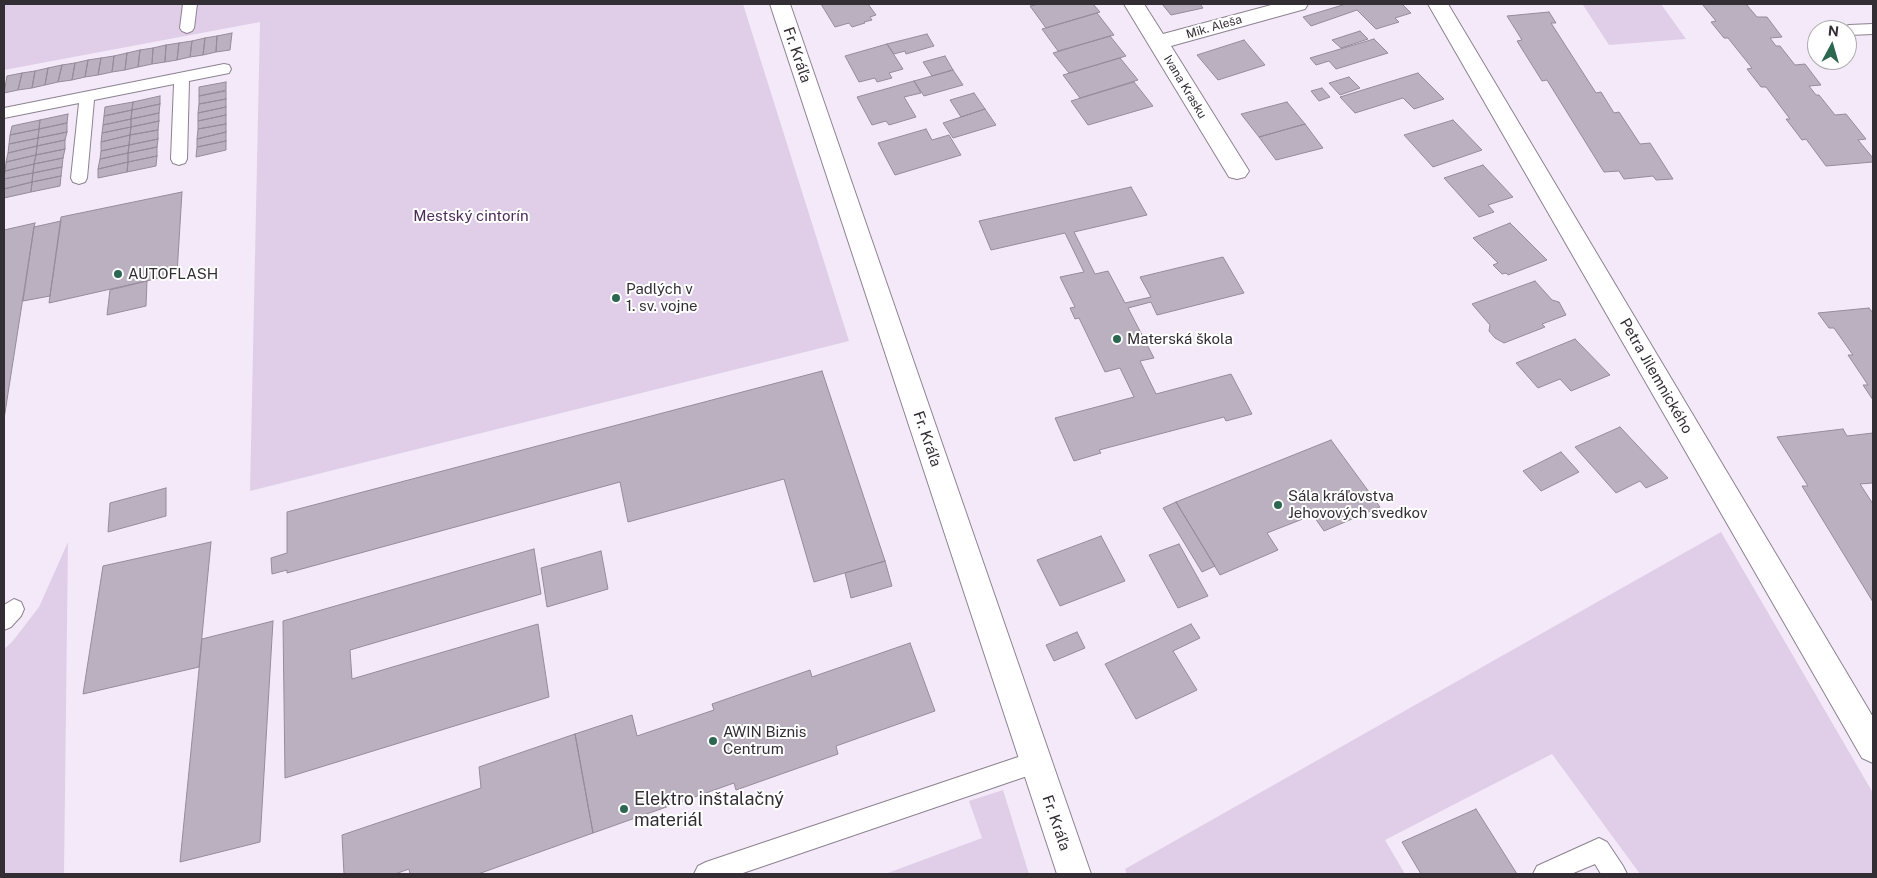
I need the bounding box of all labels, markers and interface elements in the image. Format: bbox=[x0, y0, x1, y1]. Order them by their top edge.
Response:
street label: Mik. Aleša bbox=[1184, 12, 1244, 42]
north arrow bbox=[1807, 20, 1857, 70]
text: N bbox=[1827, 23, 1840, 40]
street label: Fr. Kráľa bbox=[779, 25, 815, 85]
street label: Ivana Krasku bbox=[1160, 53, 1210, 121]
park label: Mestský cintorín bbox=[413, 207, 529, 225]
place label: AUTOFLASH bbox=[128, 265, 218, 283]
marker: AUTOFLASH bbox=[112, 268, 124, 280]
place label: Padlých v 1. sv. vojne bbox=[626, 280, 698, 315]
marker: Padlých v 1. sv. vojne bbox=[610, 292, 622, 304]
street label: Petra Jilemnického bbox=[1616, 315, 1696, 437]
place label: Materská škola bbox=[1127, 330, 1233, 348]
marker: Materská škola bbox=[1111, 333, 1123, 345]
street label: Fr. Kráľa bbox=[909, 409, 945, 469]
place label: Sála kráľovstva Jehovových svedkov bbox=[1288, 487, 1427, 522]
marker: Sála kráľovstva Jehovových svedkov bbox=[1272, 499, 1284, 511]
place label: AWIN Biznis Centrum bbox=[723, 723, 806, 758]
marker: AWIN Biznis Centrum bbox=[707, 735, 719, 747]
place label: Elektro inštalačný materiál bbox=[634, 788, 784, 831]
street label: Fr. Kráľa bbox=[1038, 793, 1074, 853]
marker: Elektro inštalačný materiál bbox=[618, 803, 630, 815]

